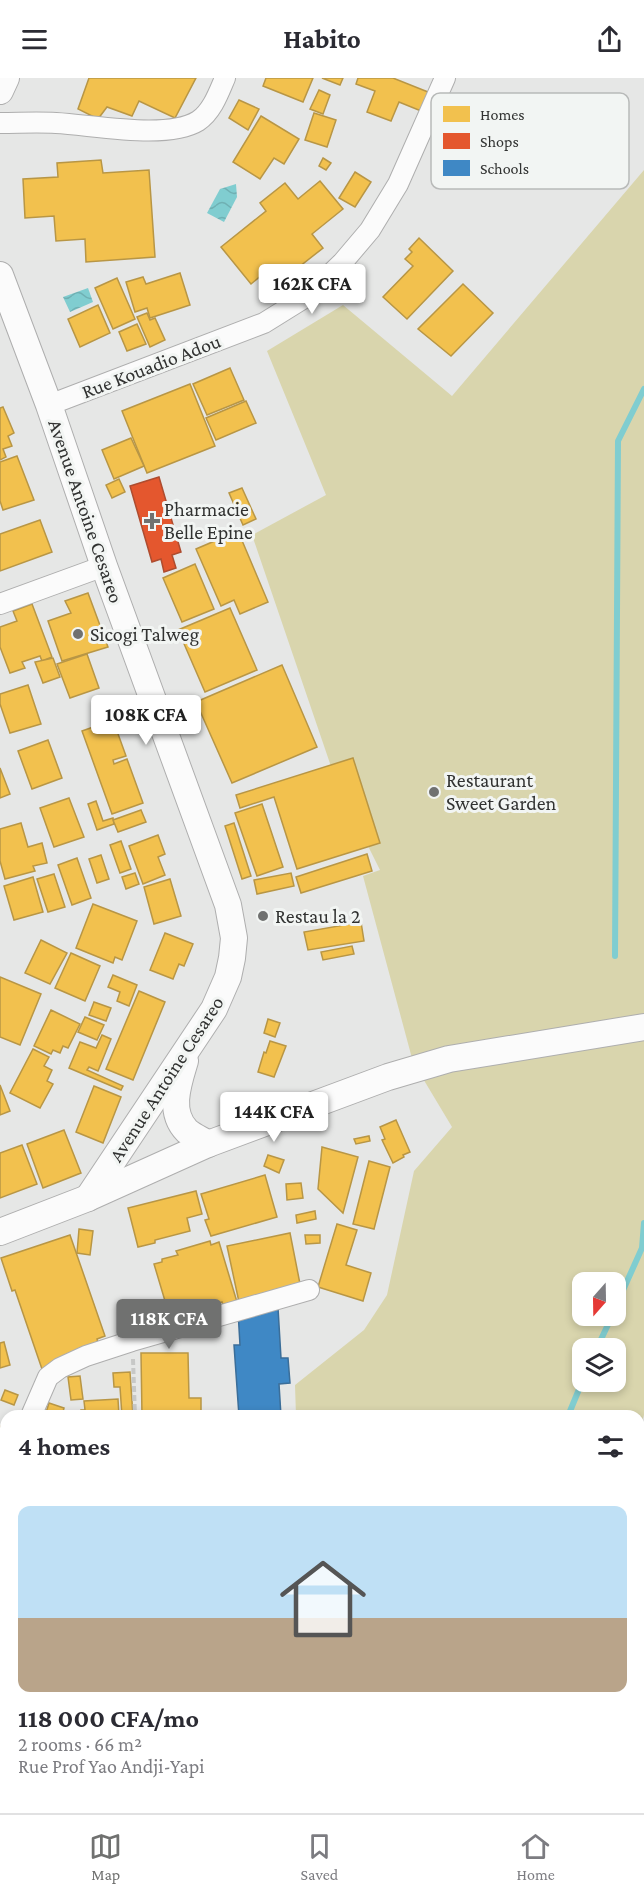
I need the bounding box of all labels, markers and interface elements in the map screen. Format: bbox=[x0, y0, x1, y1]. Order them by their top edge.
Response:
icon: menu bbox=[18, 23, 51, 56]
icon: share bbox=[593, 23, 626, 56]
text: Habito bbox=[283, 24, 361, 54]
legend bbox=[431, 93, 629, 189]
text: Homes bbox=[480, 106, 525, 123]
text: Shops bbox=[480, 133, 519, 151]
text: Schools bbox=[480, 160, 529, 177]
pin: 162K CFA bbox=[250, 264, 374, 315]
text: 162K CFA bbox=[273, 272, 351, 294]
street label: Rue Kouadio Adou bbox=[78, 329, 224, 403]
street label: Avenue Antoine Cesareo bbox=[44, 416, 128, 606]
place label: Pharmacie Belle Epine bbox=[164, 498, 253, 544]
marker: Pharmacie Belle Epine bbox=[145, 514, 159, 528]
place label: Sicogi Talweg bbox=[90, 623, 199, 646]
marker: Sicogi Talweg bbox=[71, 627, 85, 641]
pin: 108K CFA bbox=[84, 695, 208, 746]
text: 108K CFA bbox=[105, 703, 187, 725]
place label: Restaurant Sweet Garden bbox=[446, 769, 557, 814]
marker: Restaurant Sweet Garden bbox=[427, 785, 441, 799]
place label: Restau la 2 bbox=[275, 905, 360, 927]
marker: Restau la 2 bbox=[256, 909, 270, 923]
street label: Avenue Antoine Cesareo bbox=[104, 992, 228, 1166]
pin: 144K CFA bbox=[212, 1092, 336, 1143]
text: 144K CFA bbox=[234, 1100, 314, 1122]
north arrow bbox=[572, 1272, 626, 1326]
map controls bbox=[572, 1272, 626, 1392]
pin: 118K CFA bbox=[107, 1299, 231, 1350]
text: 118K CFA bbox=[130, 1307, 208, 1329]
button: layers bbox=[572, 1338, 626, 1392]
icon: filters bbox=[594, 1430, 627, 1463]
text: 4 homes bbox=[18, 1432, 110, 1461]
icon: home bbox=[269, 1545, 377, 1653]
text: 118 000 CFA/mo bbox=[18, 1704, 199, 1733]
text: 2 rooms · 66 m² bbox=[18, 1733, 142, 1755]
text: Rue Prof Yao Andji-Yapi bbox=[18, 1755, 204, 1777]
tab: Map bbox=[89, 1830, 122, 1883]
tab: Saved bbox=[301, 1830, 338, 1883]
tab: Home bbox=[516, 1830, 555, 1883]

